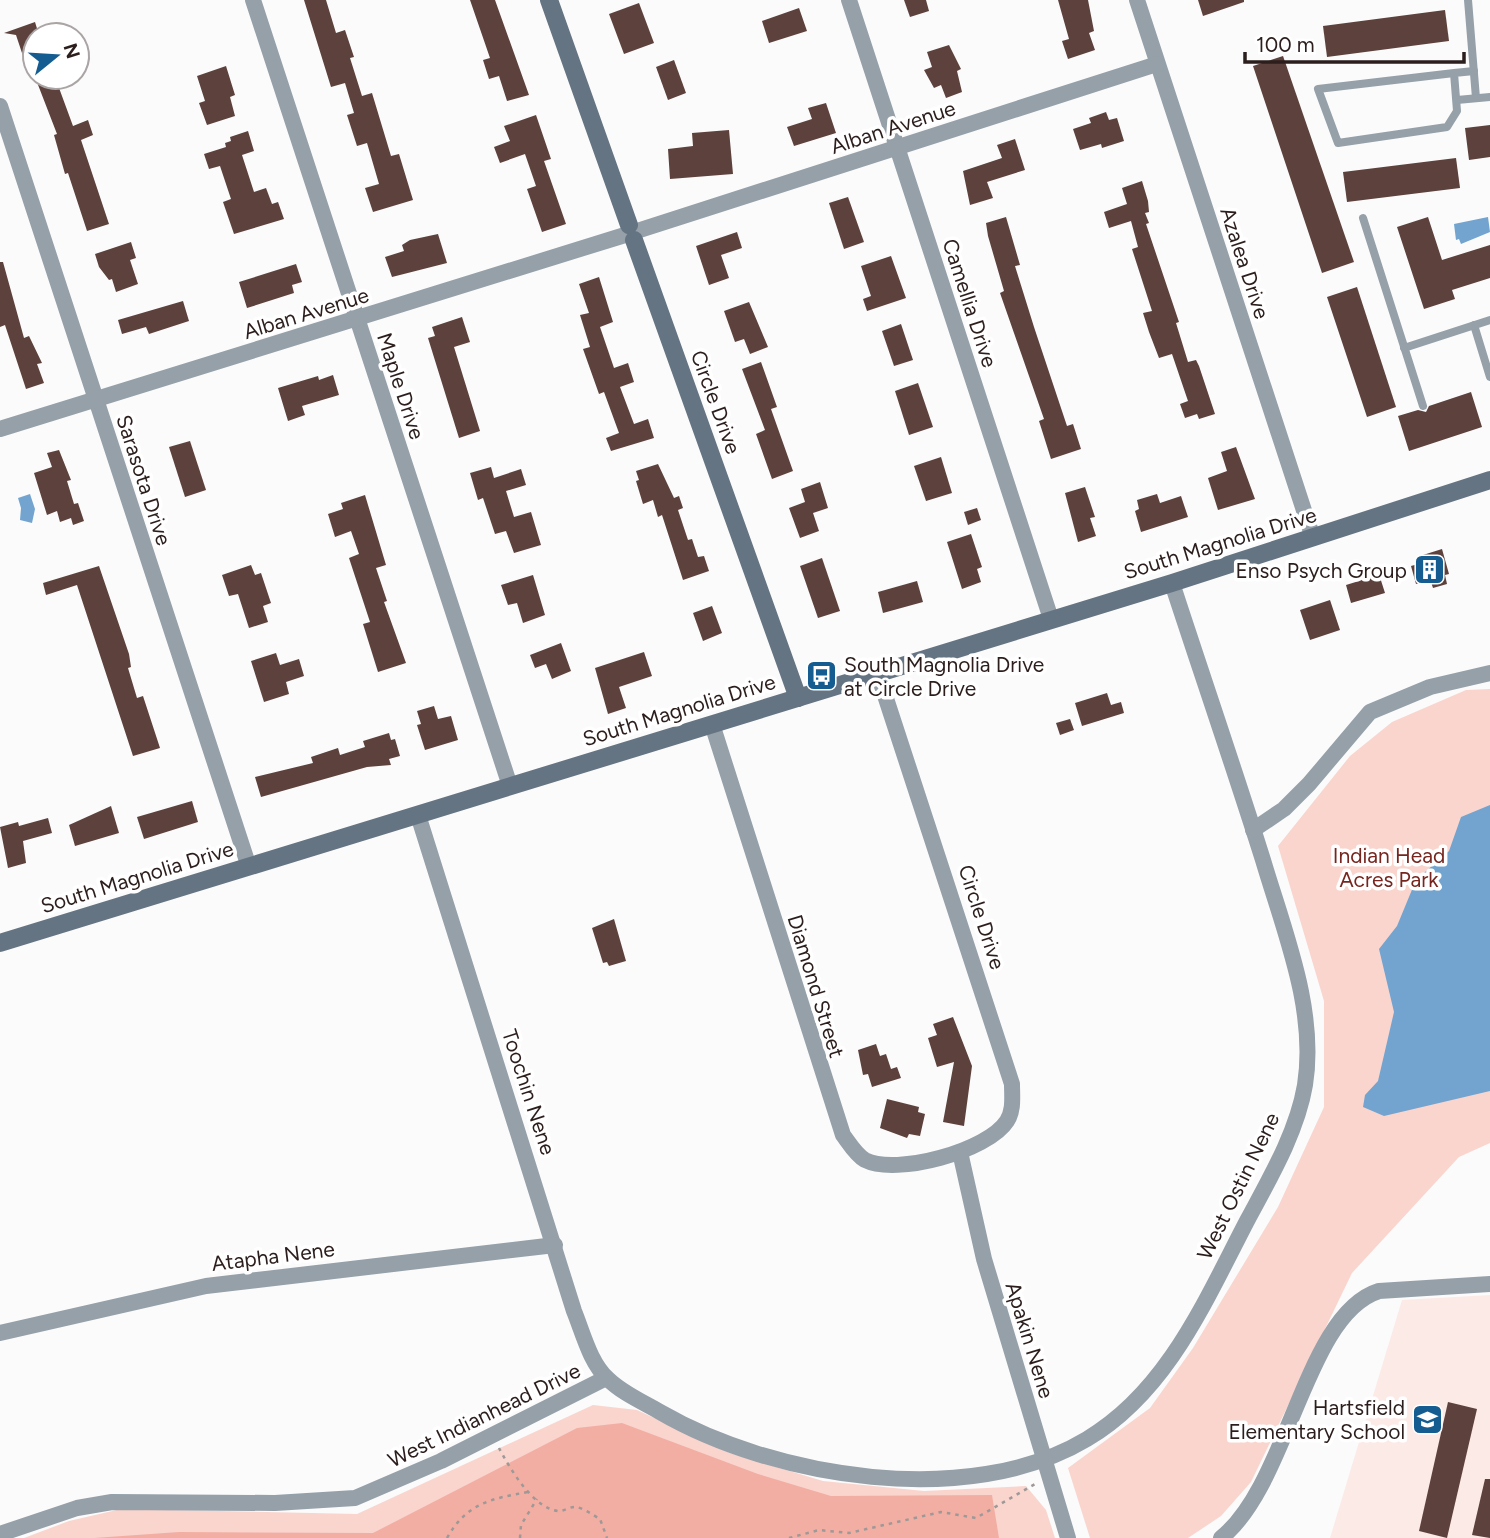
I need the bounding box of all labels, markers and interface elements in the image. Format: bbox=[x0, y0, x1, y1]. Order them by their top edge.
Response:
north arrow bbox=[21, 21, 91, 91]
scale bar bbox=[1245, 21, 1464, 65]
text: 100 m bbox=[1256, 32, 1315, 57]
text: N bbox=[58, 40, 85, 61]
street label: Alban Avenue bbox=[827, 95, 959, 159]
street label: Azalea Drive bbox=[1215, 204, 1275, 322]
street label: Camellia Drive bbox=[937, 236, 1003, 370]
street label: Alban Avenue bbox=[240, 282, 372, 344]
street label: Maple Drive bbox=[372, 329, 430, 443]
street label: Circle Drive bbox=[686, 347, 746, 457]
street label: Sarasota Drive bbox=[111, 412, 177, 548]
street label: South Magnolia Drive bbox=[1121, 502, 1319, 584]
building icon: Enso Psych Group bbox=[1413, 553, 1447, 587]
place label: Enso Psych Group bbox=[1235, 558, 1407, 583]
place label: South Magnolia Drive at Circle Drive bbox=[844, 652, 1044, 701]
bus stop icon: South Magnolia Drive at Circle Drive bbox=[804, 659, 838, 693]
street label: South Magnolia Drive bbox=[580, 669, 778, 751]
street label: South Magnolia Drive bbox=[38, 836, 236, 918]
park label: Indian Head Acres Park bbox=[1333, 843, 1445, 892]
street label: Circle Drive bbox=[953, 862, 1011, 972]
street label: Diamond Street bbox=[782, 912, 850, 1061]
street label: Toochin Nene bbox=[497, 1026, 561, 1158]
street label: West Ostin Nene bbox=[1192, 1108, 1284, 1264]
street label: Atapha Nene bbox=[210, 1236, 336, 1276]
street label: Apakin Nene bbox=[1000, 1279, 1060, 1401]
street label: West Indianhead Drive bbox=[384, 1358, 584, 1472]
place label: Hartsfield Elementary School bbox=[1229, 1395, 1405, 1444]
school or university icon: Hartsfield Elementary School bbox=[1411, 1402, 1445, 1436]

